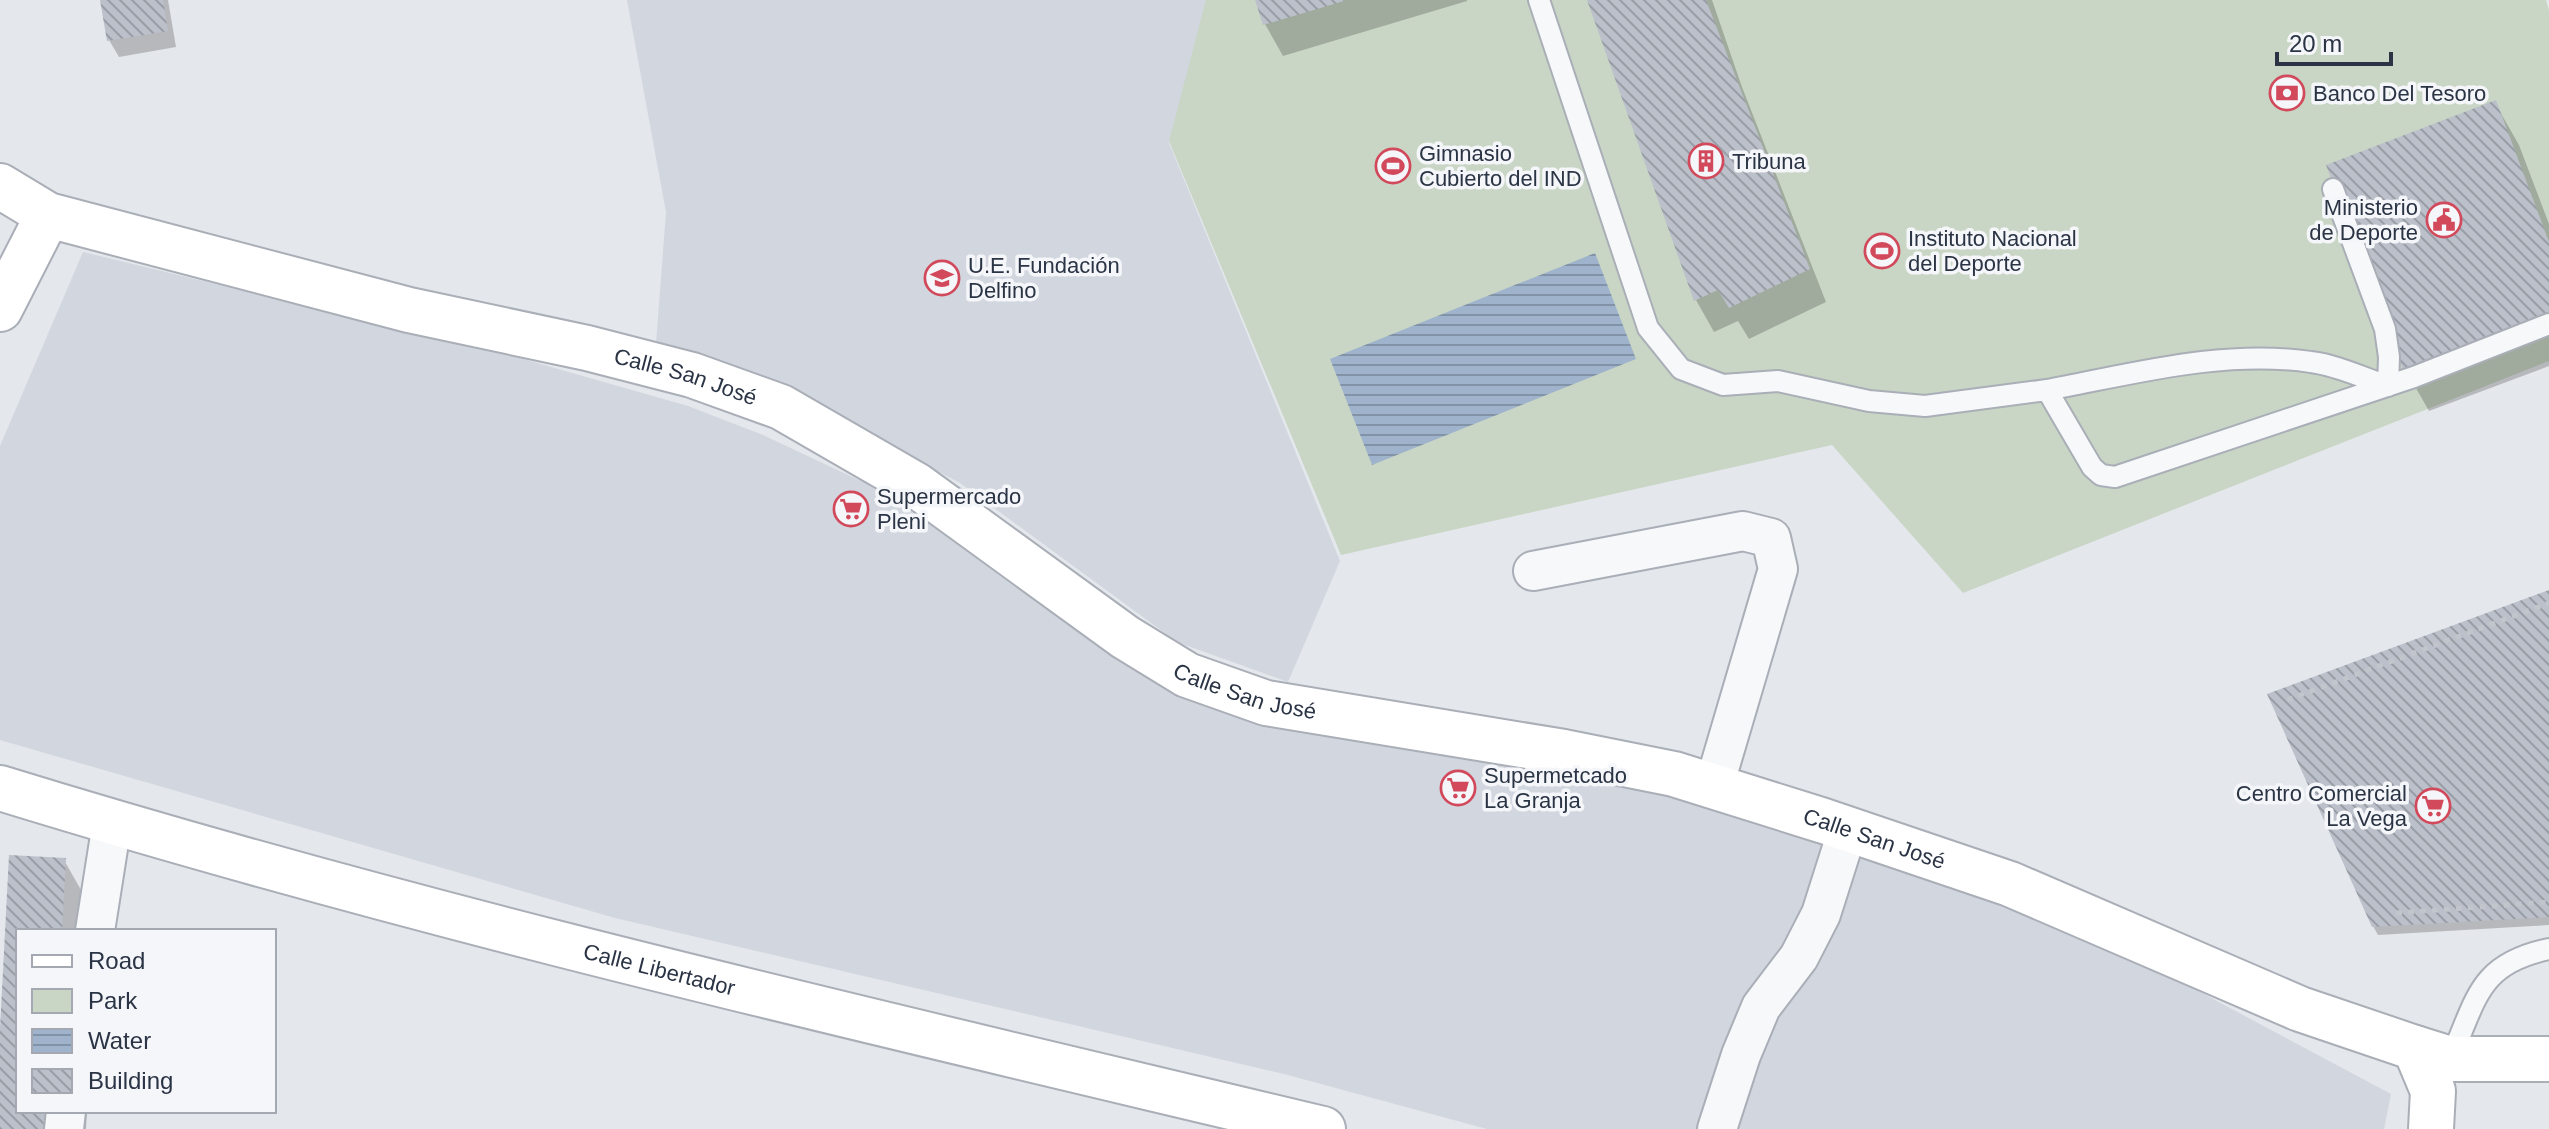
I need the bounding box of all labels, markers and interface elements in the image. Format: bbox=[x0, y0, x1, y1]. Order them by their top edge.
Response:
scale bar bbox=[2277, 16, 2391, 66]
text: 20 m bbox=[2289, 30, 2342, 57]
bank icon: Banco Del Tesoro bbox=[2268, 74, 2306, 112]
place label: Banco Del Tesoro bbox=[2313, 81, 2486, 106]
place label: Gimnasio Cubierto del IND bbox=[1419, 141, 1582, 191]
building icon: Tribuna bbox=[1687, 142, 1725, 180]
sports icon: Gimnasio Cubierto del IND bbox=[1374, 147, 1412, 185]
place label: Tribuna bbox=[1732, 149, 1807, 174]
place label: Ministerio de Deporte bbox=[2309, 195, 2418, 245]
public building icon: Ministerio de Deporte bbox=[2425, 201, 2463, 239]
place label: Instituto Nacional del Deporte bbox=[1908, 226, 2077, 276]
sports icon: Instituto Nacional del Deporte bbox=[1863, 232, 1901, 270]
place label: U.E. Fundación Delfino bbox=[968, 253, 1120, 303]
school or university icon: U.E. Fundación Delfino bbox=[923, 259, 961, 297]
street label: Calle San José bbox=[611, 343, 760, 410]
place label: Supermercado Pleni bbox=[877, 484, 1021, 534]
supermarket icon: Supermercado Pleni bbox=[832, 490, 870, 528]
street label: Calle San José bbox=[1169, 658, 1318, 724]
place label: Supermetcado La Granja bbox=[1484, 763, 1627, 813]
supermarket icon: Supermetcado La Granja bbox=[1439, 769, 1477, 807]
place label: Centro Comercial La Vega bbox=[2236, 781, 2408, 831]
supermarket icon: Centro Comercial La Vega bbox=[2414, 787, 2452, 825]
street label: Calle San José bbox=[1800, 803, 1949, 874]
legend bbox=[16, 929, 276, 1113]
street label: Calle Libertador bbox=[581, 939, 738, 1001]
text: Road bbox=[88, 947, 145, 974]
text: Park bbox=[88, 987, 138, 1014]
text: Water bbox=[88, 1027, 151, 1054]
text: Building bbox=[88, 1067, 173, 1094]

